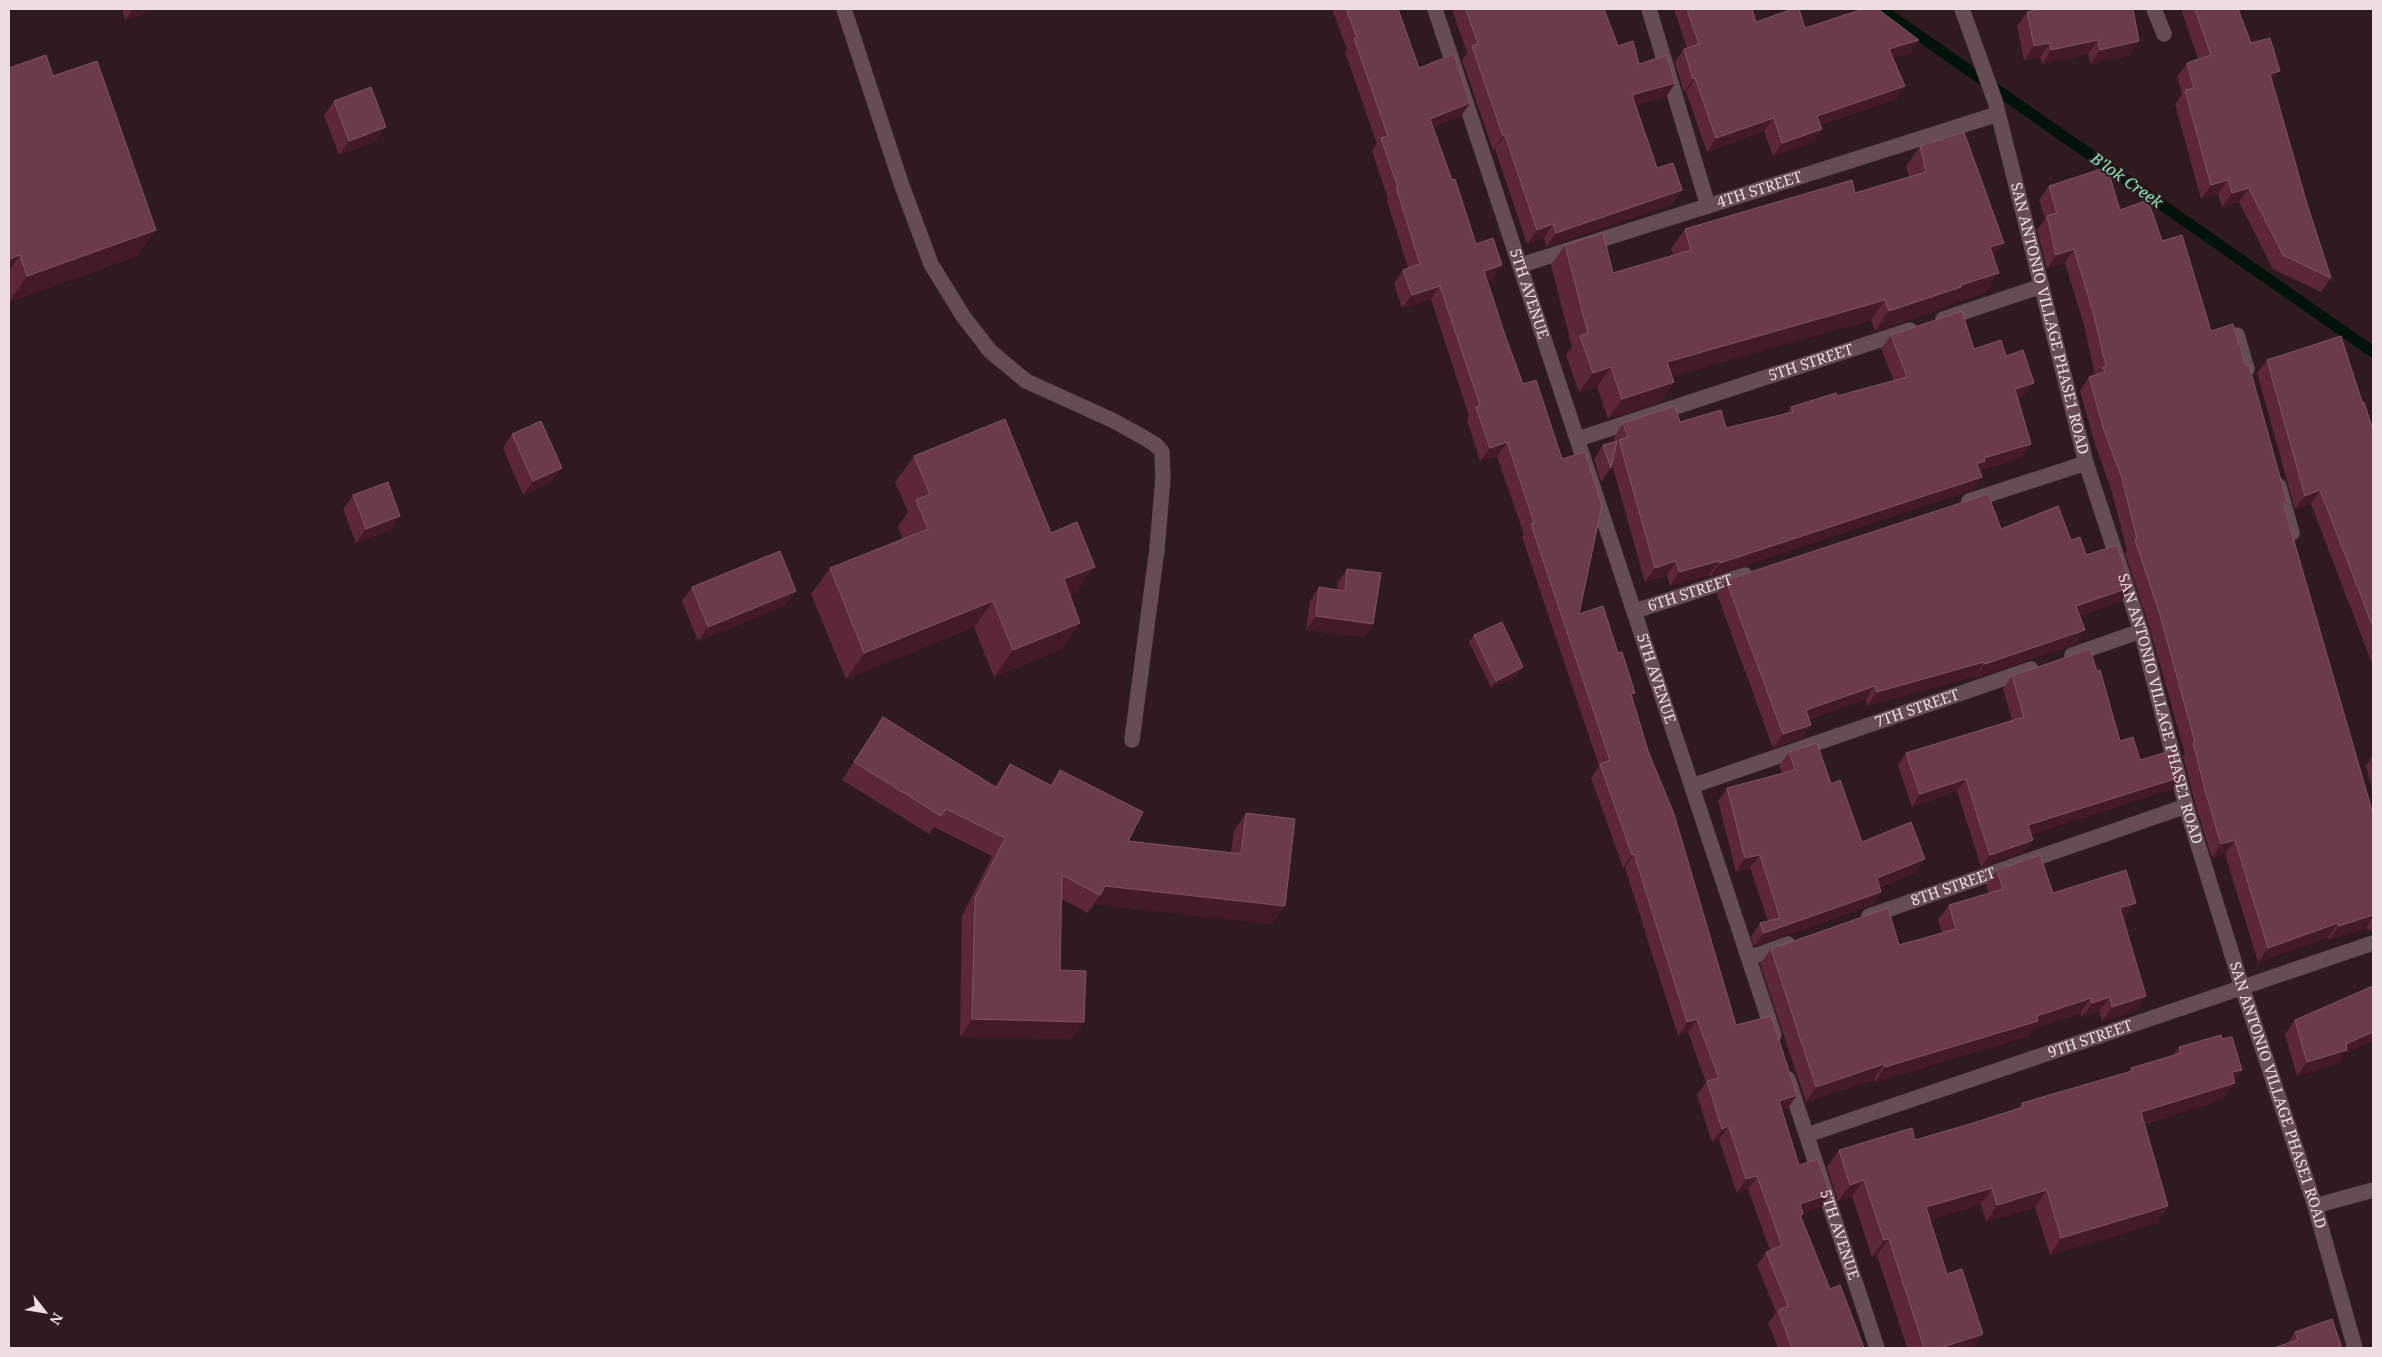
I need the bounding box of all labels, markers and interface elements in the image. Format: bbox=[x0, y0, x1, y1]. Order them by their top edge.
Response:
water label: B'lok Creek bbox=[2086, 147, 2168, 213]
street label: 4TH STREET bbox=[1714, 166, 1804, 211]
street label: SAN ANTONIO VILLAGE PHASE1 ROAD bbox=[2007, 180, 2094, 456]
street label: 5TH AVENUE bbox=[1506, 246, 1554, 341]
street label: 5TH STREET bbox=[1765, 338, 1856, 385]
street label: 6TH STREET bbox=[1645, 569, 1735, 615]
street label: SAN ANTONIO VILLAGE PHASE1 ROAD bbox=[2114, 571, 2208, 846]
street label: 5TH AVENUE bbox=[1633, 630, 1681, 726]
street label: 7TH STREET bbox=[1872, 684, 1962, 731]
street label: 8TH STREET bbox=[1908, 862, 1998, 910]
street label: SAN ANTONIO VILLAGE PHASE1 ROAD bbox=[2226, 959, 2332, 1231]
street label: 9TH STREET bbox=[2045, 1014, 2135, 1062]
street label: 5TH AVENUE bbox=[1816, 1187, 1865, 1282]
north arrow bbox=[20, 1287, 70, 1337]
text: N bbox=[46, 1309, 68, 1329]

